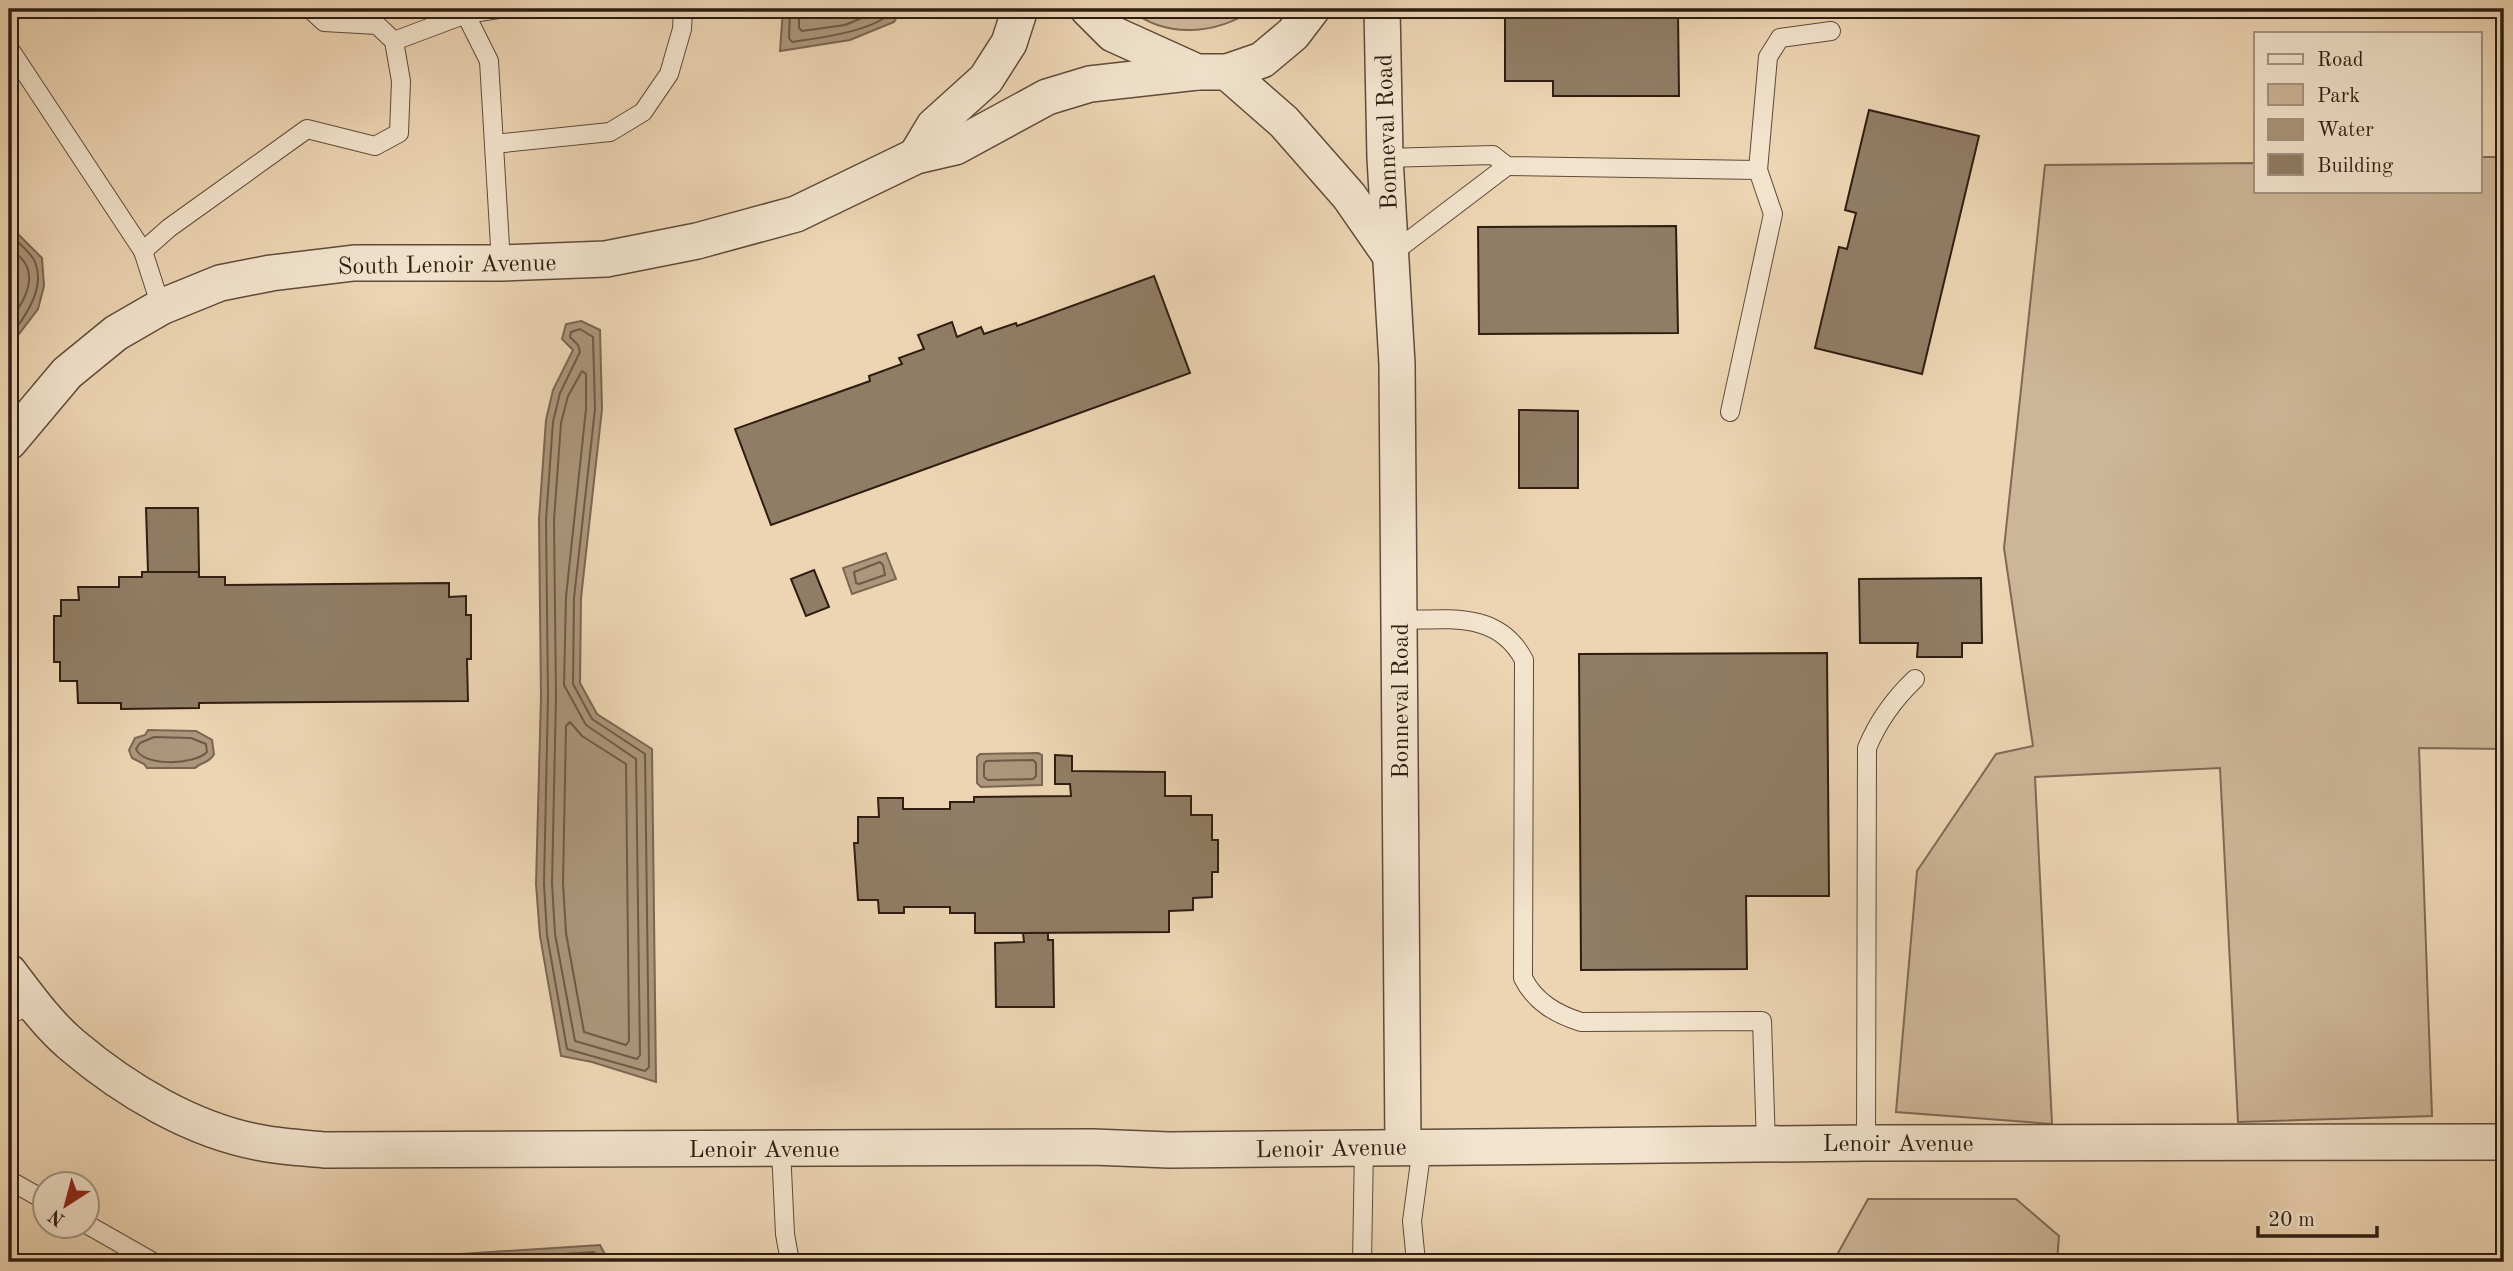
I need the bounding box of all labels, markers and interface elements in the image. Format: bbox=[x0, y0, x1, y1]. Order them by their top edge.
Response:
legend bbox=[2254, 32, 2482, 192]
text: Road bbox=[2317, 50, 2364, 71]
street label: Bonneval Road bbox=[1373, 54, 1403, 210]
text: Park bbox=[2317, 86, 2360, 107]
text: Water bbox=[2317, 120, 2374, 141]
text: Building bbox=[2317, 156, 2394, 177]
street label: South Lenoir Avenue bbox=[337, 252, 557, 280]
street label: Bonneval Road bbox=[1390, 623, 1414, 779]
street label: Lenoir Avenue bbox=[1822, 1133, 1974, 1157]
street label: Lenoir Avenue bbox=[1255, 1137, 1407, 1163]
street label: Lenoir Avenue bbox=[688, 1139, 840, 1163]
north arrow bbox=[32, 1170, 102, 1240]
scale bar bbox=[2258, 1194, 2376, 1238]
text: N bbox=[46, 1204, 69, 1229]
text: 20 m bbox=[2268, 1210, 2315, 1231]

